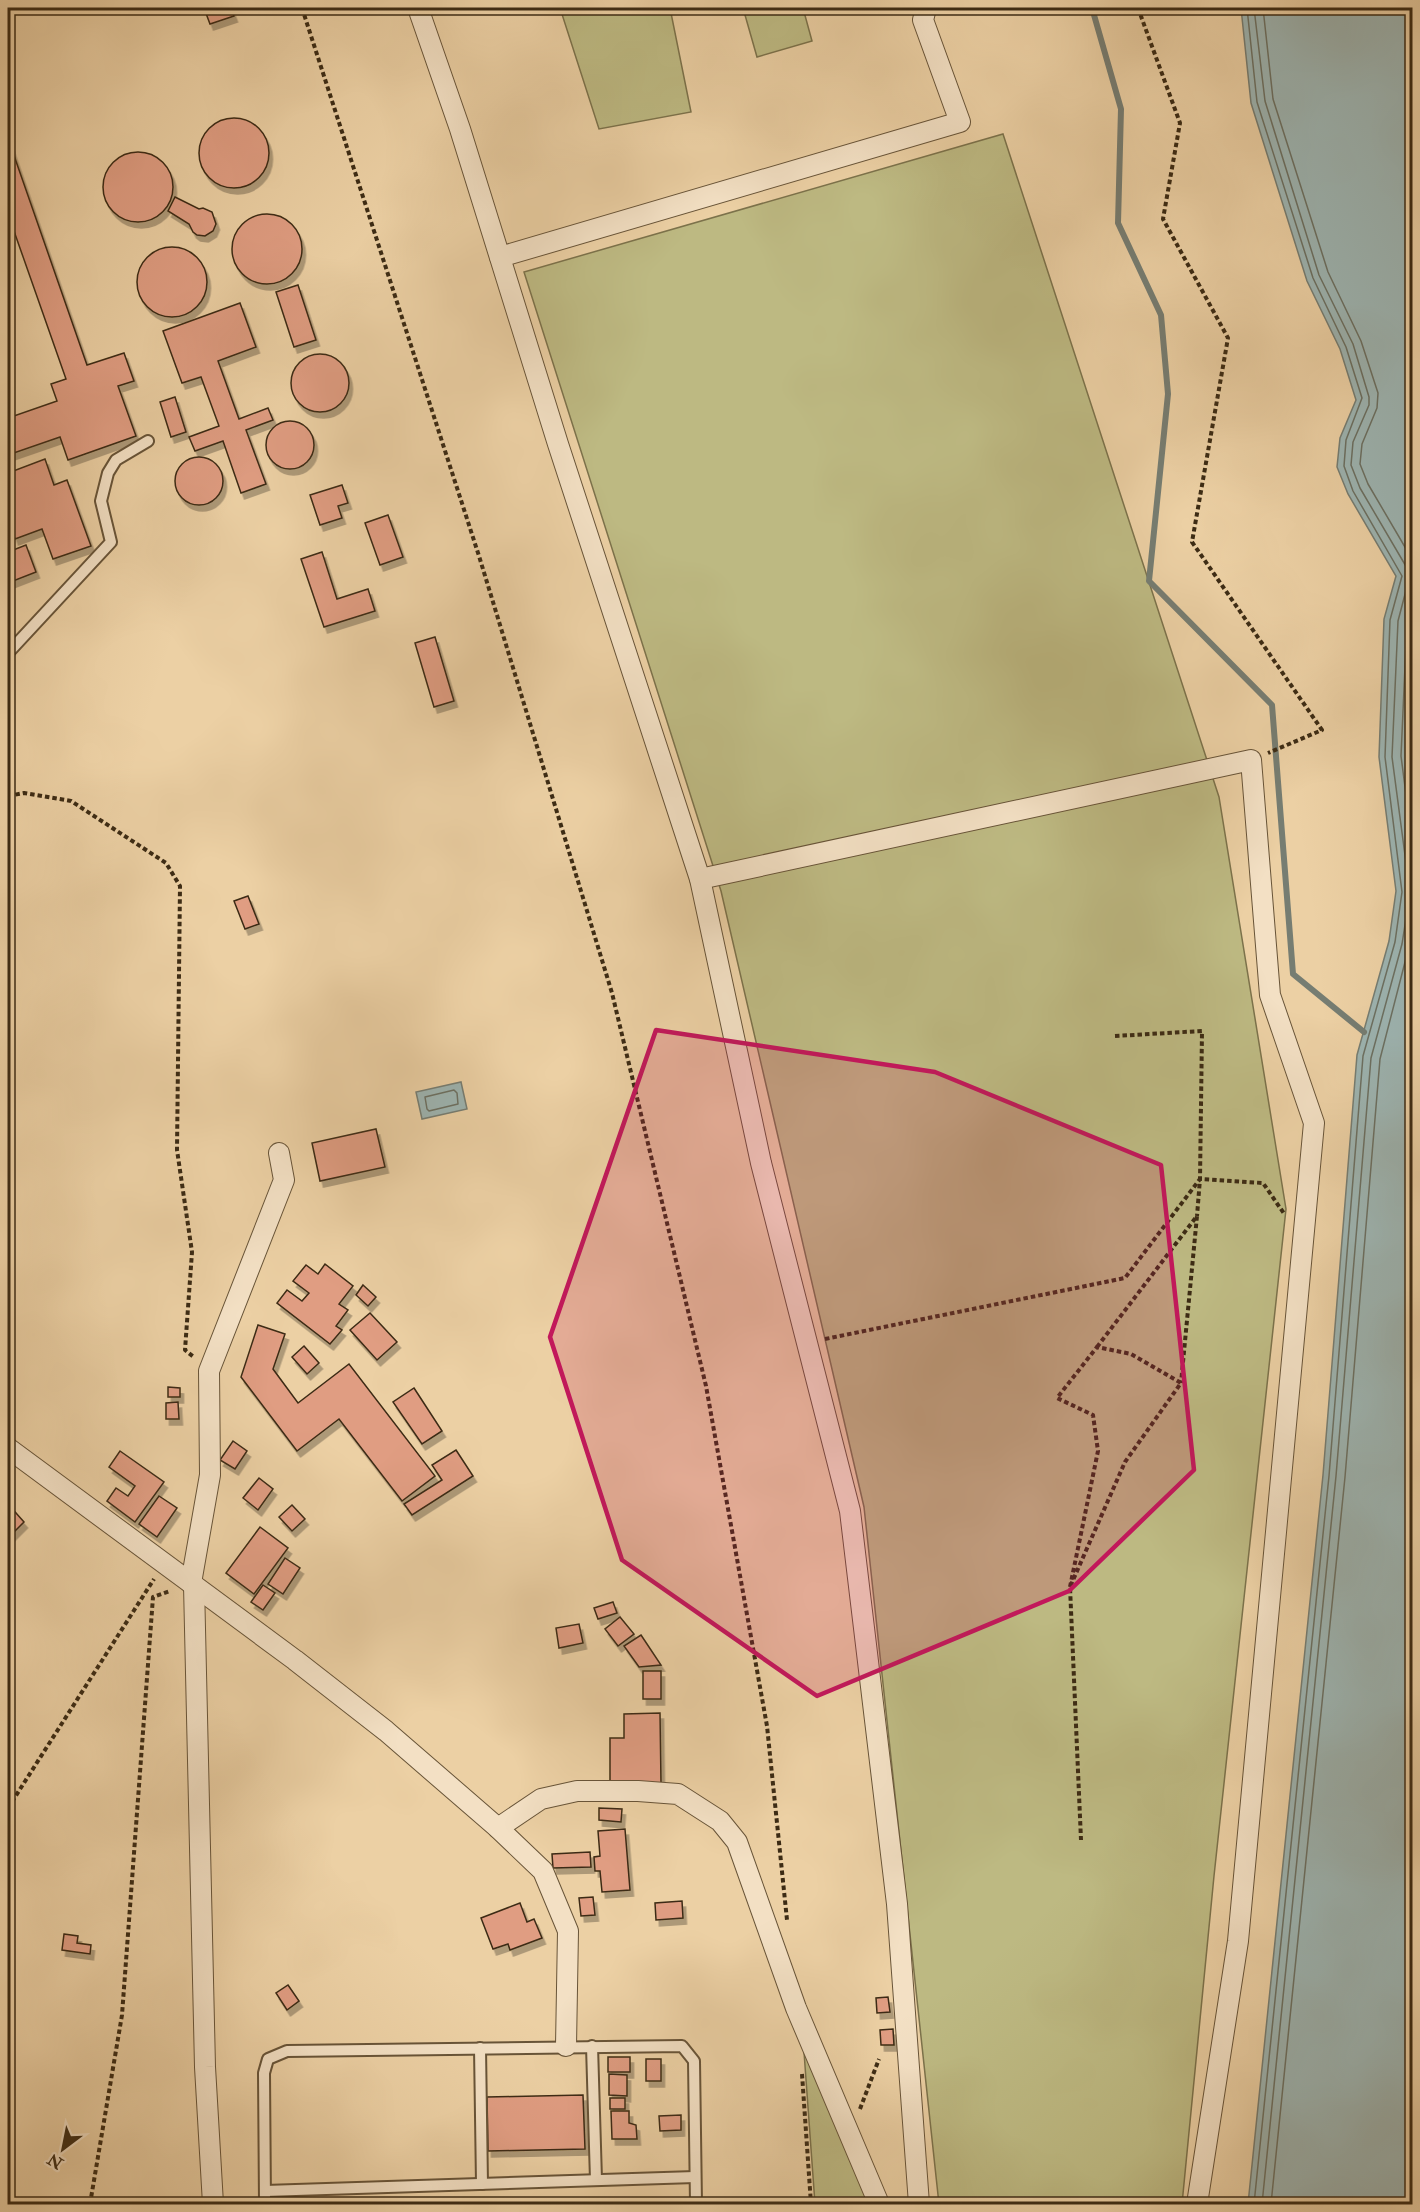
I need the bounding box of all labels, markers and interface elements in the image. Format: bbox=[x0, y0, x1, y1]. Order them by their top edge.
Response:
north arrow bbox=[33, 2119, 93, 2179]
text: N bbox=[44, 2148, 68, 2174]

